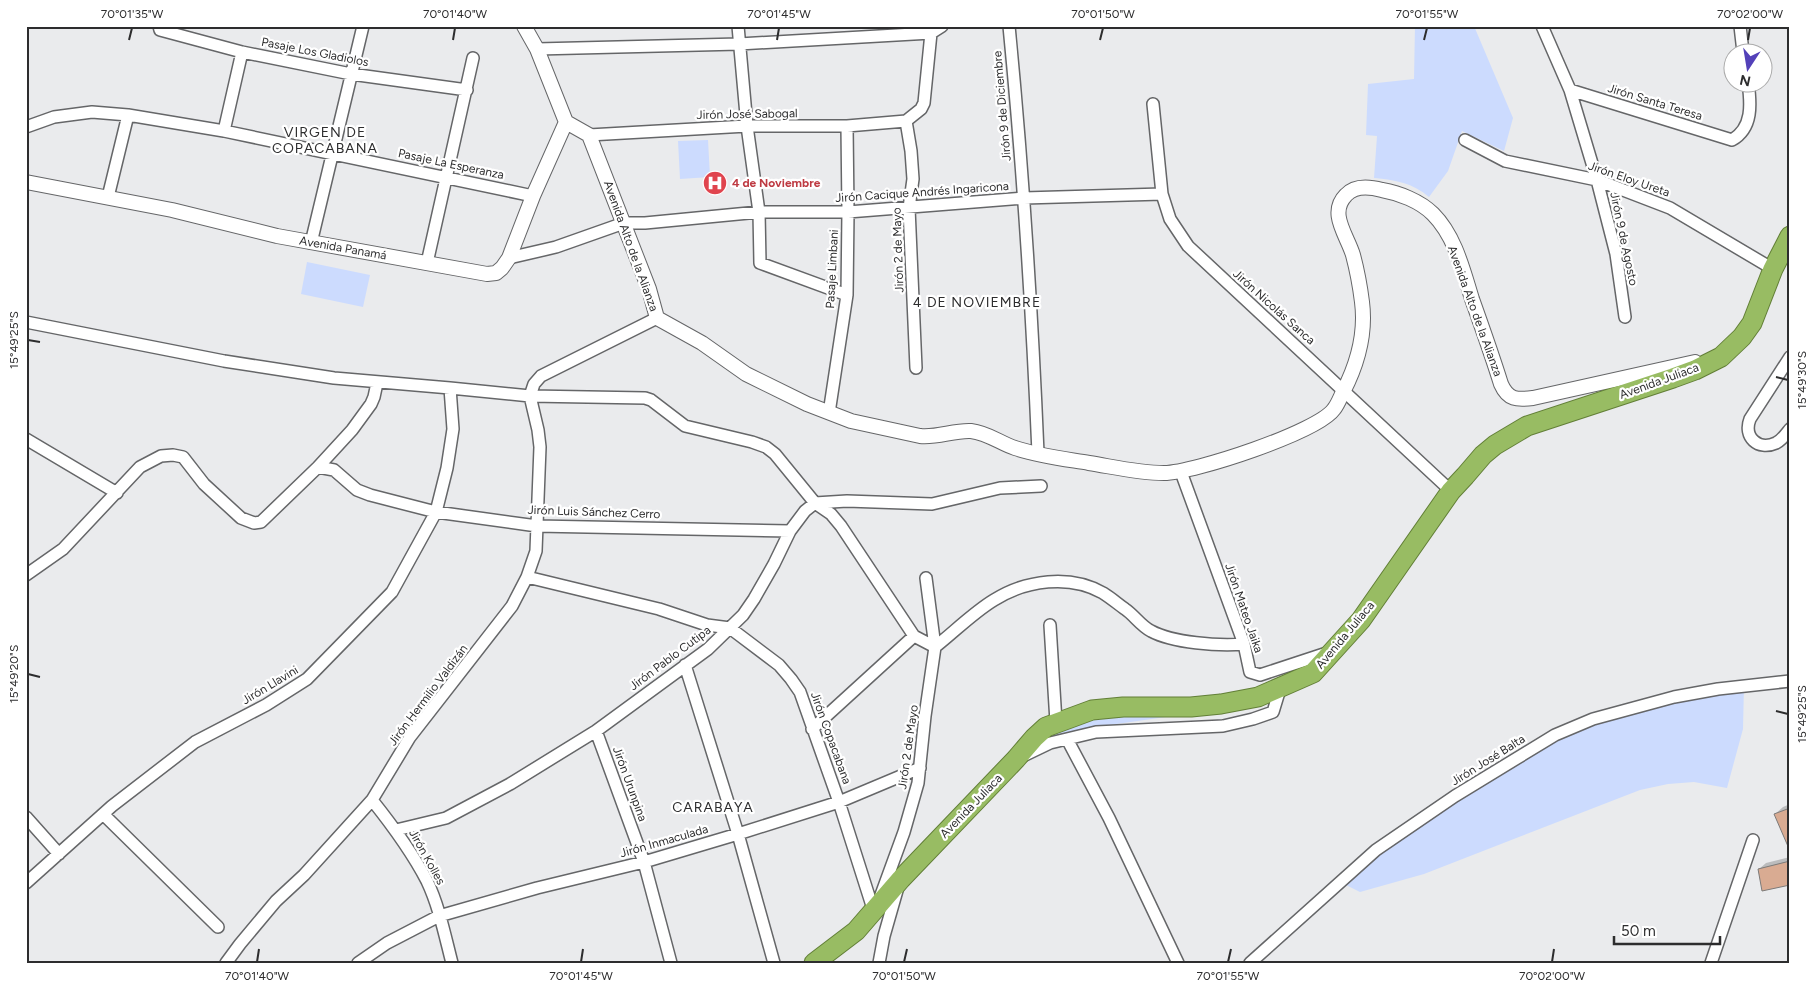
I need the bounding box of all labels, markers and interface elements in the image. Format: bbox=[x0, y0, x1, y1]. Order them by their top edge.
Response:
text: 70°01'35"W bbox=[101, 7, 164, 21]
text: 70°01'40"W bbox=[423, 7, 488, 21]
text: 70°01'45"W bbox=[747, 7, 811, 21]
text: 70°01'50"W bbox=[1071, 7, 1135, 21]
text: 70°01'55"W bbox=[1396, 7, 1459, 21]
text: 70°02'00"W bbox=[1717, 7, 1784, 21]
street label: Pasaje Los Gladiolos bbox=[260, 35, 370, 69]
north arrow bbox=[1724, 42, 1774, 92]
street label: Jirón 9 de Diciembre bbox=[990, 50, 1014, 162]
text: N bbox=[1738, 71, 1752, 90]
street label: Jirón Santa Teresa bbox=[1606, 81, 1704, 123]
street label: Jirón José Sabogal bbox=[696, 106, 798, 122]
district label: VIRGEN DE COPACABANA bbox=[272, 124, 378, 157]
street label: Pasaje La Esperanza bbox=[397, 146, 505, 182]
street label: Jirón Eloy Ureta bbox=[1586, 159, 1672, 199]
hospital icon: 4 de Noviembre bbox=[702, 170, 728, 196]
place label: 4 de Noviembre bbox=[732, 176, 821, 190]
street label: Avenida Alto de la Alianza bbox=[601, 179, 661, 313]
street label: Jirón Cacique Andrés Ingaricona bbox=[835, 179, 1009, 205]
street label: Jirón 9 de Agosto bbox=[1607, 191, 1641, 287]
street label: Jirón 2 de Mayo bbox=[890, 207, 906, 293]
street label: Pasaje Limbani bbox=[823, 229, 841, 309]
street label: Avenida Panamá bbox=[298, 233, 388, 263]
street label: Avenida Alto de la Alianza bbox=[1445, 244, 1505, 378]
street label: Jirón Nicolás Sanca bbox=[1230, 267, 1318, 347]
district label: 4 DE NOVIEMBRE bbox=[913, 294, 1041, 311]
text: 15°49'25"S bbox=[7, 311, 21, 369]
text: 15°49'30"S bbox=[1795, 351, 1809, 409]
street label: Avenida Juliaca bbox=[1617, 360, 1701, 402]
street label: Jirón Luis Sánchez Cerro bbox=[527, 503, 661, 521]
street label: Jirón Mateo Jaika bbox=[1222, 561, 1266, 655]
street label: Avenida Juliaca bbox=[1313, 599, 1377, 671]
street label: Jirón Pablo Cutipa bbox=[627, 623, 713, 693]
street label: Jirón Hermilio Valdizán bbox=[385, 642, 471, 748]
text: 15°49'20"S bbox=[7, 645, 21, 703]
street label: Jirón Llavini bbox=[239, 663, 301, 707]
text: 15°49'25"S bbox=[1795, 685, 1809, 743]
street label: Jirón Copacabana bbox=[808, 690, 854, 786]
street label: Jirón 2 de Mayo bbox=[895, 704, 921, 790]
street label: Jirón José Balta bbox=[1448, 732, 1528, 788]
street label: Jirón Urunpina bbox=[610, 745, 650, 823]
street label: Avenida Juliaca bbox=[937, 771, 1005, 841]
district label: CARABAYA bbox=[672, 799, 754, 816]
street label: Jirón Inmaculada bbox=[618, 822, 710, 860]
street label: Jirón Kolles bbox=[406, 827, 448, 888]
scale bar bbox=[1614, 914, 1720, 946]
text: 50 m bbox=[1621, 922, 1656, 940]
text: 70°01'40"W bbox=[225, 969, 290, 983]
text: 70°01'45"W bbox=[549, 969, 613, 983]
text: 70°01'50"W bbox=[872, 969, 936, 983]
text: 70°01'55"W bbox=[1197, 969, 1260, 983]
text: 70°02'00"W bbox=[1519, 969, 1586, 983]

